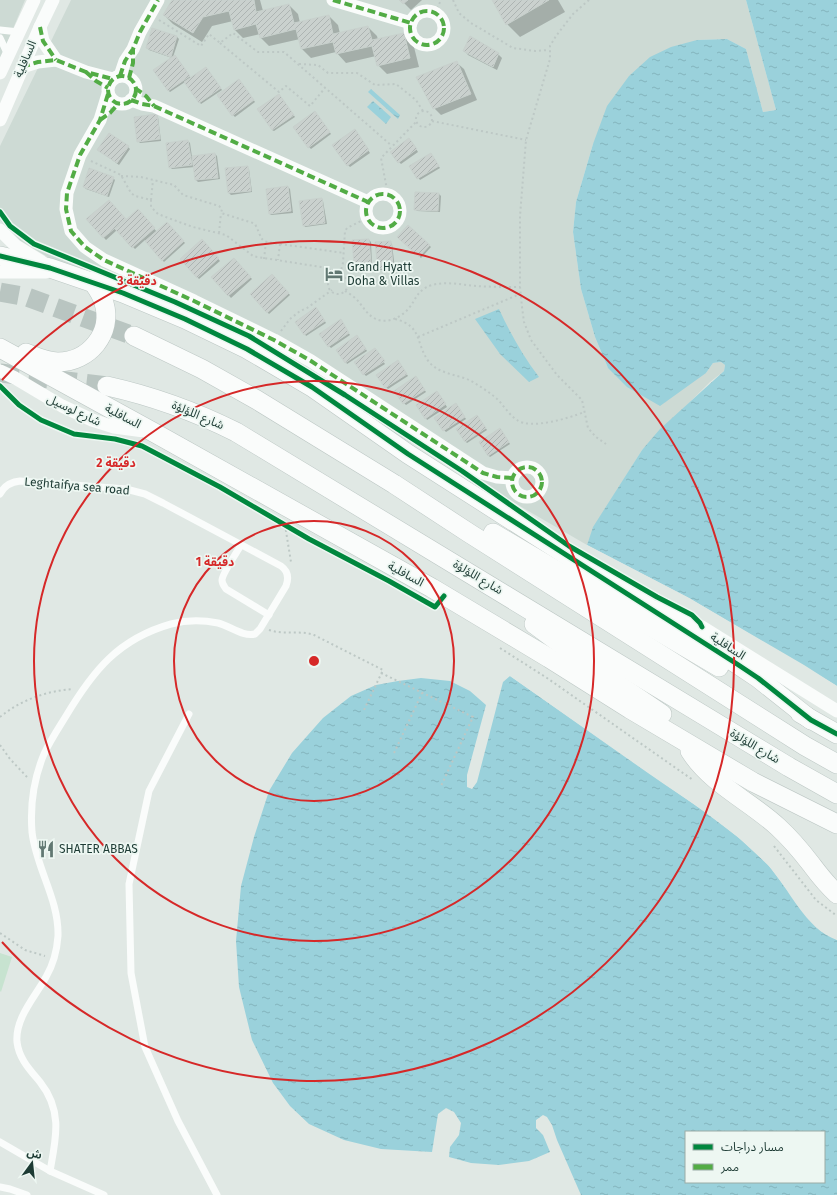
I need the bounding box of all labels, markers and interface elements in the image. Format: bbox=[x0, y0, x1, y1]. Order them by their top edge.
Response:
street label: السافلية bbox=[11, 38, 39, 80]
place label: Grand Hyatt Doha & Villas bbox=[347, 260, 420, 288]
hotel icon: Grand Hyatt Doha & Villas bbox=[324, 264, 344, 284]
text: 3 دقيقة bbox=[116, 274, 157, 288]
street label: شارع لوسيل bbox=[44, 391, 103, 430]
street label: شارع اللؤلؤة bbox=[169, 398, 226, 434]
street label: السافلية bbox=[102, 401, 144, 431]
text: 2 دقيقة bbox=[96, 456, 136, 470]
street label: Leghtaifya sea road bbox=[24, 474, 130, 498]
text: 1 دقيقة bbox=[196, 555, 234, 569]
street label: شارع اللؤلؤة bbox=[450, 557, 505, 599]
street label: السافلية bbox=[386, 558, 427, 590]
street label: السافلية bbox=[708, 630, 748, 663]
centre of rings bbox=[307, 654, 321, 668]
street label: شارع اللؤلؤة bbox=[727, 726, 782, 768]
restaurant icon: SHATER ABBAS bbox=[36, 839, 56, 859]
place label: SHATER ABBAS bbox=[59, 842, 138, 856]
legend bbox=[685, 1131, 825, 1183]
text: مسار دراجات bbox=[721, 1140, 784, 1154]
north arrow bbox=[12, 1143, 52, 1183]
text: ش bbox=[25, 1146, 43, 1162]
text: ممر bbox=[720, 1160, 739, 1174]

